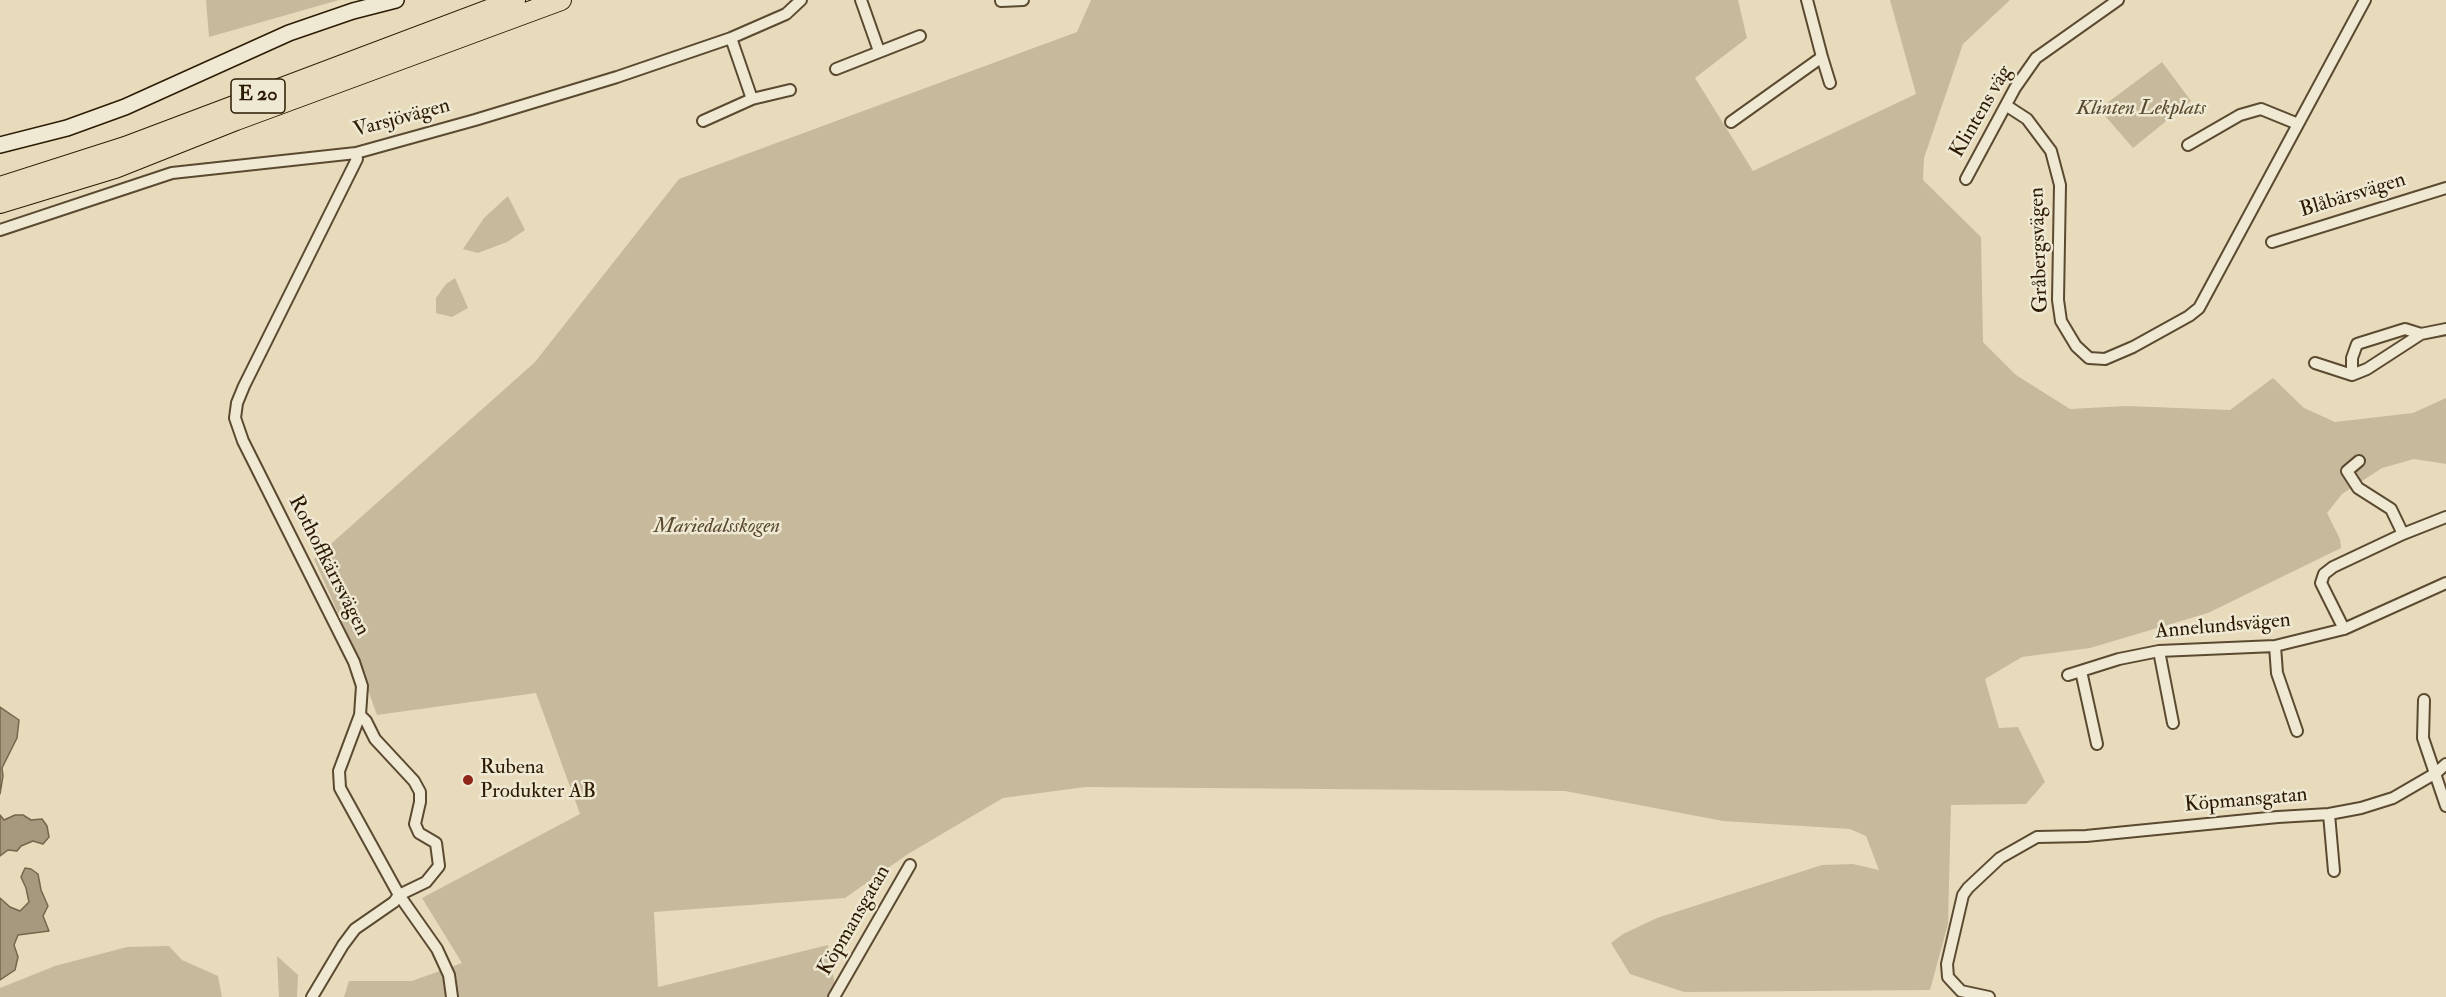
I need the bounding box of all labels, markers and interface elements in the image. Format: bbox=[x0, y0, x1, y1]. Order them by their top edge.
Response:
street label: Klintens väg bbox=[1946, 61, 2018, 163]
road number: E 20 bbox=[231, 79, 285, 113]
street label: Varsjövägen bbox=[351, 94, 453, 144]
park label: Klinten Lekplats bbox=[2076, 96, 2206, 122]
street label: Blåbärsvägen bbox=[2297, 168, 2409, 224]
street label: Gråbergsvägen bbox=[2025, 187, 2055, 313]
street label: Rothoffkärrsvägen bbox=[282, 492, 374, 640]
park label: Mariedalsskogen bbox=[654, 514, 780, 540]
street label: Annelundsvägen bbox=[2154, 609, 2292, 645]
place label: Rubena Produkter AB bbox=[480, 755, 596, 805]
marker: Rubena Produkter AB bbox=[461, 773, 475, 787]
street label: Köpmansgatan bbox=[2184, 783, 2308, 819]
street label: Köpmansgatan bbox=[813, 861, 897, 981]

